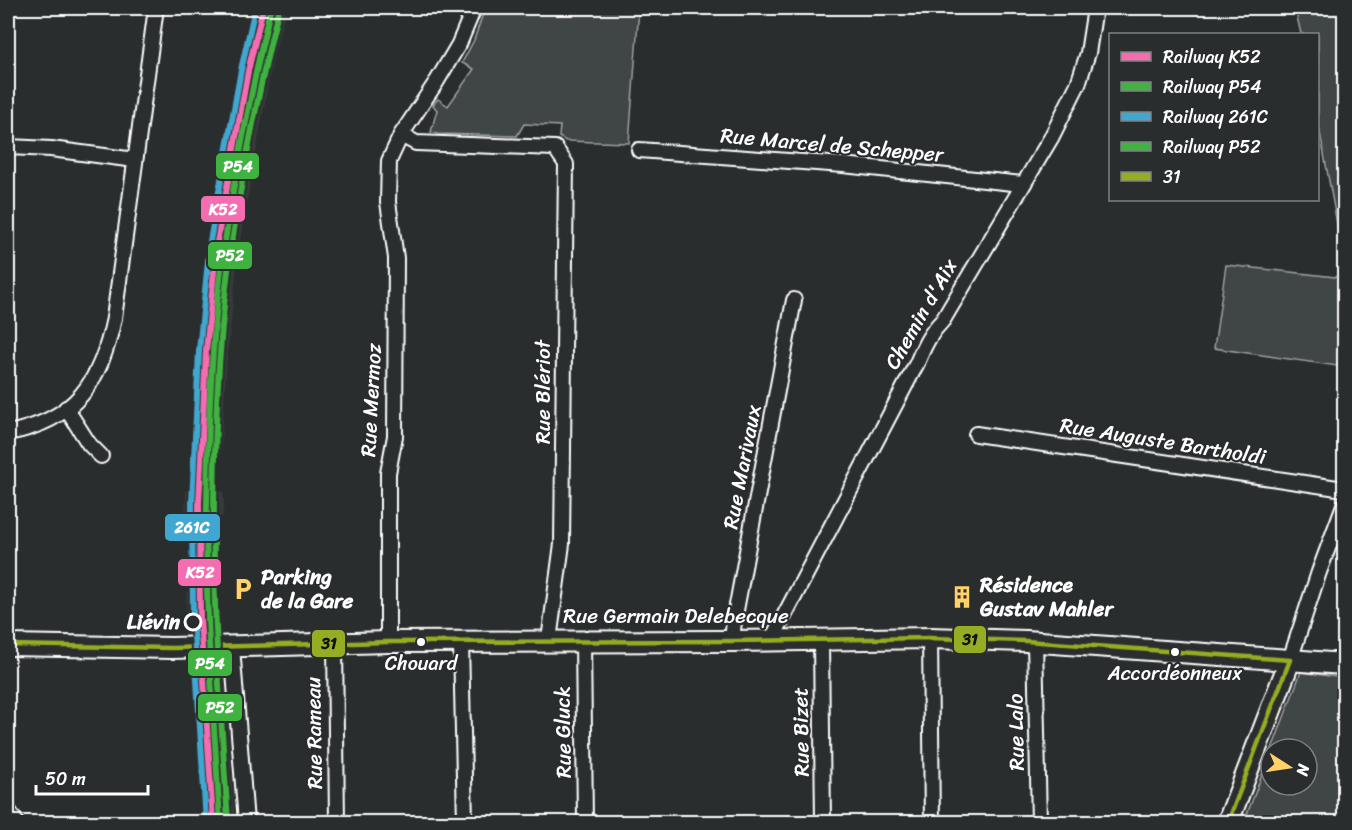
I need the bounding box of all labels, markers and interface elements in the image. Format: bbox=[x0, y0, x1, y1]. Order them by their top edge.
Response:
legend bbox=[1109, 33, 1319, 201]
text: Railway K52 bbox=[1163, 41, 1261, 73]
text: Railway P54 bbox=[1163, 71, 1262, 103]
text: Railway 261C bbox=[1163, 101, 1269, 133]
street label: Rue Marcel de Schepper bbox=[719, 116, 946, 174]
text: Railway P52 bbox=[1163, 131, 1261, 163]
line badge: P54 bbox=[215, 152, 260, 180]
text: P54 bbox=[223, 152, 253, 181]
text: 31 bbox=[1163, 161, 1181, 193]
line badge: K52 bbox=[200, 195, 246, 223]
text: K52 bbox=[208, 195, 238, 224]
line badge: P52 bbox=[207, 241, 253, 270]
text: P52 bbox=[216, 241, 245, 270]
street label: Chemin d'Aix bbox=[874, 251, 968, 377]
street label: Rue Blériot bbox=[524, 338, 562, 444]
street label: Rue Mermoz bbox=[349, 342, 393, 458]
street label: Rue Marivaux bbox=[711, 402, 773, 532]
street label: Rue Auguste Bartholdi bbox=[1057, 406, 1270, 476]
line badge: 261C bbox=[164, 513, 221, 542]
text: 261C bbox=[173, 513, 211, 542]
line badge: K52 bbox=[177, 558, 222, 587]
text: K52 bbox=[185, 558, 215, 587]
place label: Parking de la Gare bbox=[261, 558, 354, 620]
place label: Résidence Gustav Mahler bbox=[979, 566, 1114, 628]
parking icon: Parking de la Gare bbox=[230, 576, 256, 602]
building icon: Résidence Gustav Mahler bbox=[949, 584, 975, 610]
street label: Rue Germain Delebecque bbox=[563, 597, 789, 635]
place label: Liévin bbox=[127, 603, 181, 641]
marker: Liévin bbox=[184, 613, 202, 631]
line badge: 31 bbox=[953, 625, 987, 654]
text: 31 bbox=[961, 625, 978, 654]
line badge: 31 bbox=[311, 629, 346, 658]
text: 31 bbox=[320, 629, 337, 658]
marker: Chouard bbox=[415, 636, 427, 648]
place label: Chouard bbox=[385, 646, 459, 681]
marker: Accordéonneux bbox=[1169, 646, 1181, 658]
line badge: P54 bbox=[187, 649, 233, 677]
text: P54 bbox=[195, 649, 225, 678]
place label: Accordéonneux bbox=[1107, 656, 1243, 691]
street label: Rue Rameau bbox=[294, 677, 334, 789]
street label: Rue Gluck bbox=[543, 686, 583, 778]
street label: Rue Bizet bbox=[781, 687, 821, 777]
line badge: P52 bbox=[197, 693, 243, 722]
text: P52 bbox=[206, 693, 235, 722]
street label: Rue Lalo bbox=[996, 693, 1036, 771]
north arrow bbox=[1259, 737, 1319, 797]
scale bar bbox=[36, 758, 148, 796]
text: N bbox=[1288, 761, 1319, 779]
text: 50 m bbox=[45, 763, 86, 795]

